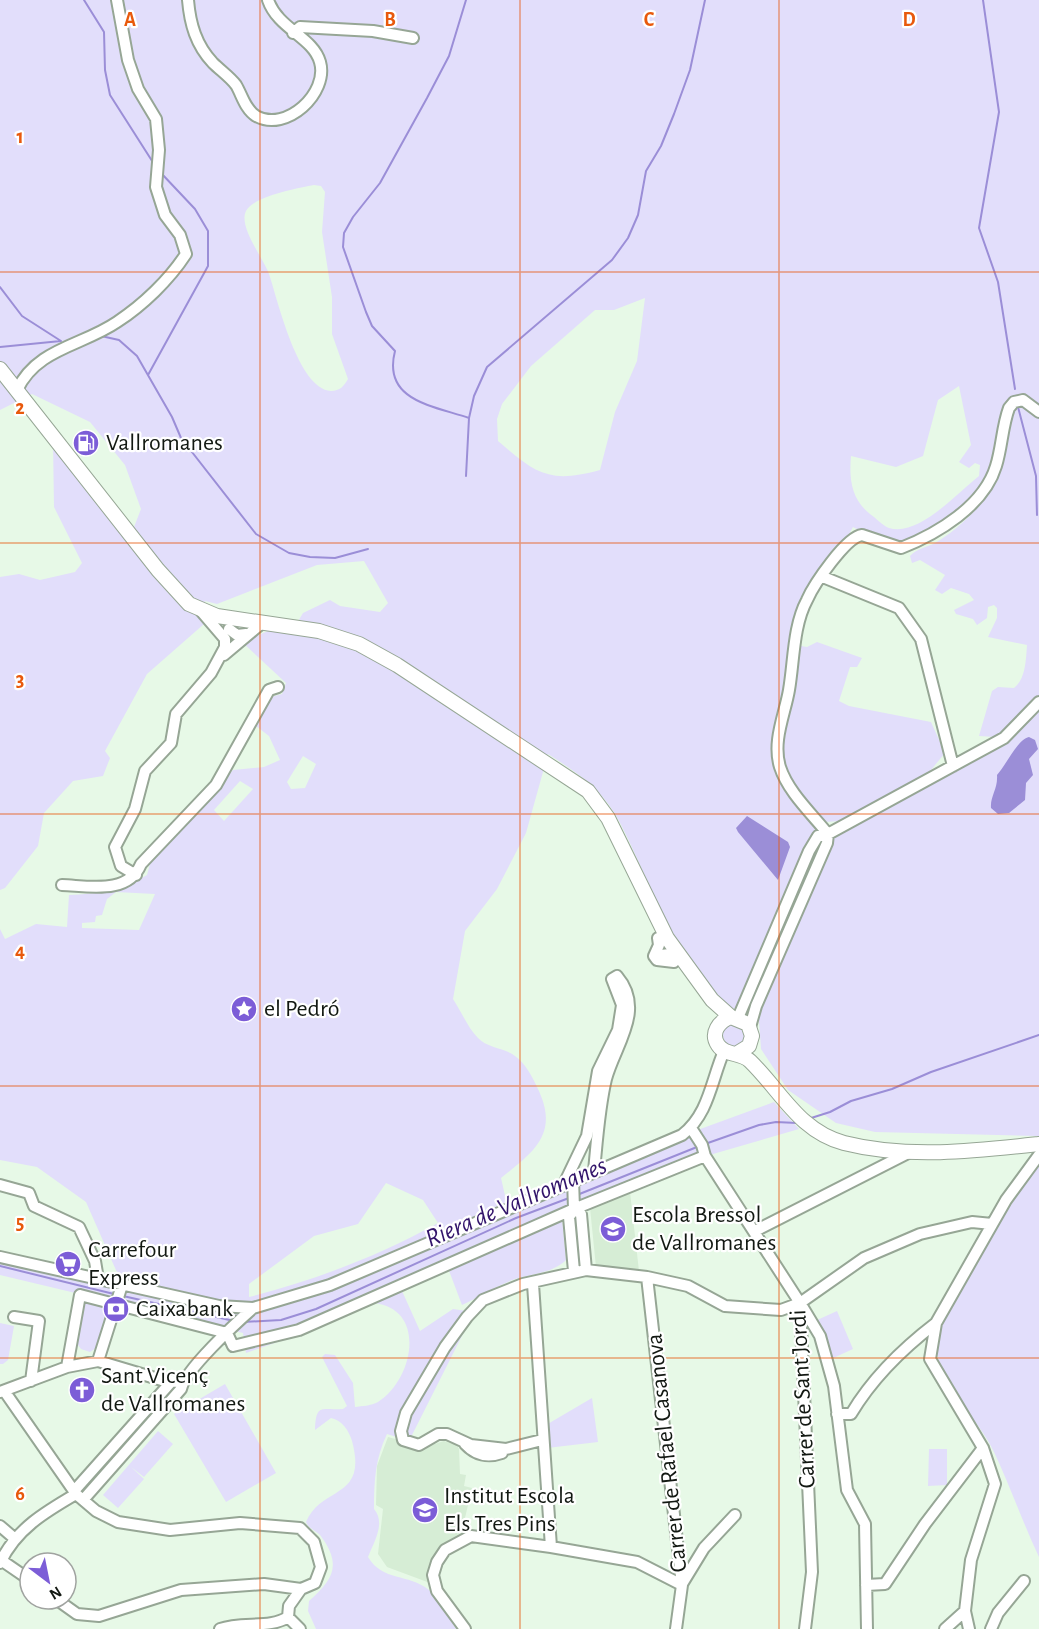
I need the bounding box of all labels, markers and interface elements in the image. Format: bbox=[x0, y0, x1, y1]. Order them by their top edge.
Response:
text: A bbox=[124, 10, 136, 30]
text: B bbox=[384, 10, 396, 30]
text: C bbox=[644, 10, 655, 30]
text: D bbox=[902, 10, 916, 30]
text: 1 bbox=[16, 127, 24, 147]
text: 2 bbox=[15, 398, 25, 418]
fuel station icon: Vallromanes bbox=[71, 428, 101, 458]
place label: Vallromanes bbox=[106, 431, 223, 455]
text: 3 bbox=[16, 670, 24, 690]
text: 4 bbox=[15, 941, 25, 961]
place icon: el Pedró bbox=[229, 994, 259, 1024]
place label: el Pedró bbox=[264, 997, 339, 1021]
water label: Riera de Vallromanes bbox=[422, 1152, 610, 1252]
place label: Escola Bressol de Vallromanes bbox=[632, 1203, 776, 1255]
text: 5 bbox=[16, 1213, 24, 1233]
school or university icon: Escola Bressol de Vallromanes bbox=[598, 1214, 628, 1244]
place label: Carrefour Express bbox=[88, 1238, 176, 1290]
supermarket icon: Carrefour Express bbox=[53, 1249, 83, 1279]
bank icon: Caixabank bbox=[101, 1294, 131, 1324]
place label: Caixabank bbox=[136, 1297, 233, 1321]
street label: Carrer de Sant Jordi bbox=[786, 1309, 820, 1489]
street label: Carrer de Rafael Casanova bbox=[643, 1333, 691, 1573]
place label: Sant Vicenç de Vallromanes bbox=[101, 1364, 245, 1416]
church icon: Sant Vicenç de Vallromanes bbox=[67, 1375, 97, 1405]
text: 6 bbox=[15, 1484, 25, 1504]
place label: Institut Escola Els Tres Pins bbox=[444, 1484, 575, 1536]
school or university icon: Institut Escola Els Tres Pins bbox=[410, 1495, 440, 1525]
north arrow bbox=[18, 1551, 78, 1611]
text: N bbox=[46, 1583, 64, 1603]

